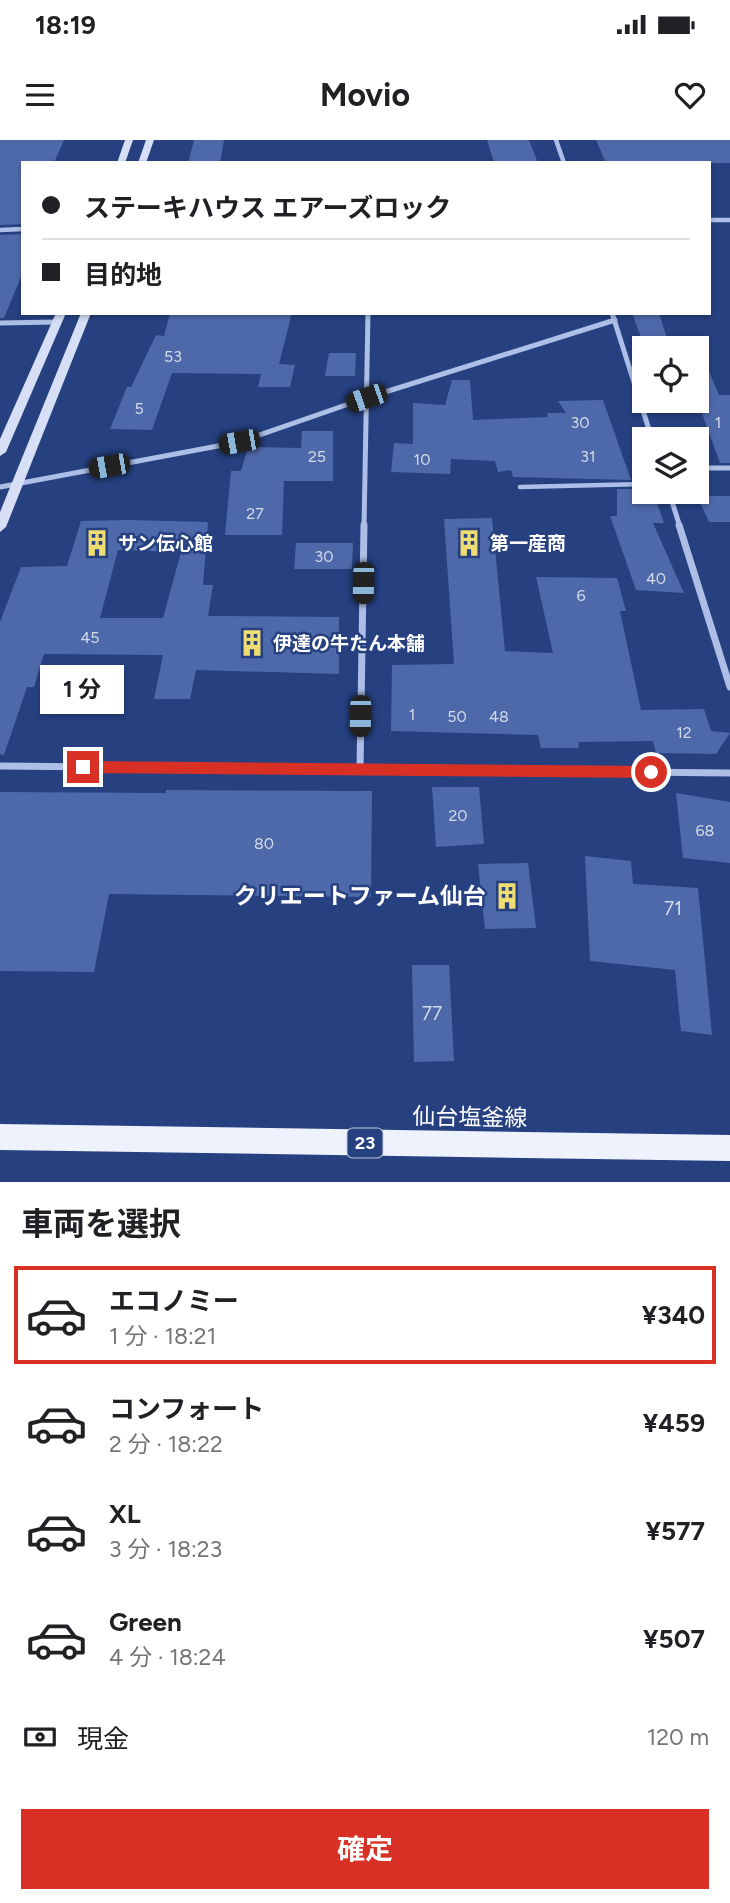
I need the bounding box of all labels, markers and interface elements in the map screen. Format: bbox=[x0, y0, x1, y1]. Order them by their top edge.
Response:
text: 18:19 bbox=[35, 9, 96, 41]
icon: menu bbox=[21, 76, 59, 114]
text: Movio bbox=[320, 76, 410, 114]
icon: heart bbox=[671, 76, 709, 114]
text: ステーキハウス エアーズロック bbox=[84, 192, 451, 224]
text: 目的地 bbox=[84, 259, 162, 291]
map controls bbox=[632, 336, 709, 504]
button: locate bbox=[632, 336, 709, 413]
house number: 53 bbox=[164, 347, 182, 366]
car bbox=[343, 381, 390, 415]
house number: 5 bbox=[134, 399, 144, 418]
house number: 30 bbox=[571, 413, 589, 432]
house number: 1 bbox=[715, 413, 721, 432]
button: layers bbox=[632, 427, 709, 504]
car bbox=[217, 428, 262, 456]
house number: 25 bbox=[308, 447, 326, 466]
house number: 31 bbox=[580, 447, 596, 466]
house number: 10 bbox=[414, 450, 430, 469]
car bbox=[87, 452, 132, 480]
house number: 27 bbox=[246, 504, 264, 523]
building icon: サン伝心館 bbox=[82, 528, 112, 558]
building icon: 第一産商 bbox=[454, 528, 484, 558]
place label: サン伝心館 bbox=[118, 532, 213, 555]
place label: 第一産商 bbox=[490, 532, 566, 555]
house number: 30 bbox=[315, 547, 333, 566]
car bbox=[353, 562, 374, 604]
house number: 40 bbox=[646, 569, 666, 588]
house number: 6 bbox=[576, 586, 586, 605]
house number: 45 bbox=[80, 628, 100, 647]
building icon: 伊達の牛たん本舗 bbox=[237, 628, 267, 658]
place label: 伊達の牛たん本舗 bbox=[273, 632, 425, 655]
callout: 1 分 bbox=[41, 666, 125, 714]
text: 1 分 bbox=[63, 675, 101, 703]
car bbox=[350, 695, 371, 737]
house number: 1 bbox=[409, 705, 415, 724]
house number: 50 bbox=[447, 707, 467, 726]
house number: 48 bbox=[489, 707, 509, 726]
house number: 12 bbox=[676, 723, 692, 742]
route end bbox=[67, 751, 99, 783]
route start bbox=[635, 756, 667, 788]
house number: 20 bbox=[448, 806, 468, 825]
house number: 68 bbox=[696, 821, 714, 840]
house number: 80 bbox=[254, 834, 274, 853]
building icon: クリエートファーム仙台 bbox=[492, 881, 522, 911]
place label: クリエートファーム仙台 bbox=[234, 882, 486, 910]
house number: 71 bbox=[664, 897, 682, 920]
house number: 77 bbox=[422, 1002, 442, 1025]
street label: 仙台塩釜線 bbox=[412, 1102, 528, 1132]
road number: 23 bbox=[348, 1128, 382, 1158]
text: 車両を選択 bbox=[21, 1205, 181, 1243]
icon: car bbox=[25, 1284, 88, 1347]
text: エコノミー bbox=[109, 1285, 239, 1317]
text: ¥340 bbox=[642, 1299, 705, 1331]
text: 1 分 · 18:21 bbox=[109, 1322, 216, 1350]
icon: car bbox=[25, 1392, 88, 1455]
text: コンフォート bbox=[109, 1393, 264, 1425]
text: ¥459 bbox=[643, 1407, 705, 1439]
text: 2 分 · 18:22 bbox=[109, 1430, 223, 1458]
text: XL bbox=[109, 1498, 141, 1530]
icon: car bbox=[25, 1500, 88, 1563]
text: ¥577 bbox=[645, 1515, 705, 1547]
text: 3 分 · 18:23 bbox=[109, 1535, 222, 1563]
text: Green bbox=[109, 1606, 182, 1638]
icon: car bbox=[25, 1608, 88, 1671]
text: ¥507 bbox=[643, 1623, 705, 1655]
text: 4 分 · 18:24 bbox=[109, 1643, 226, 1671]
icon: cash bbox=[21, 1718, 59, 1756]
text: 現金 bbox=[77, 1723, 129, 1755]
text: 120 m bbox=[647, 1723, 709, 1751]
button: 確定 bbox=[21, 1809, 709, 1889]

